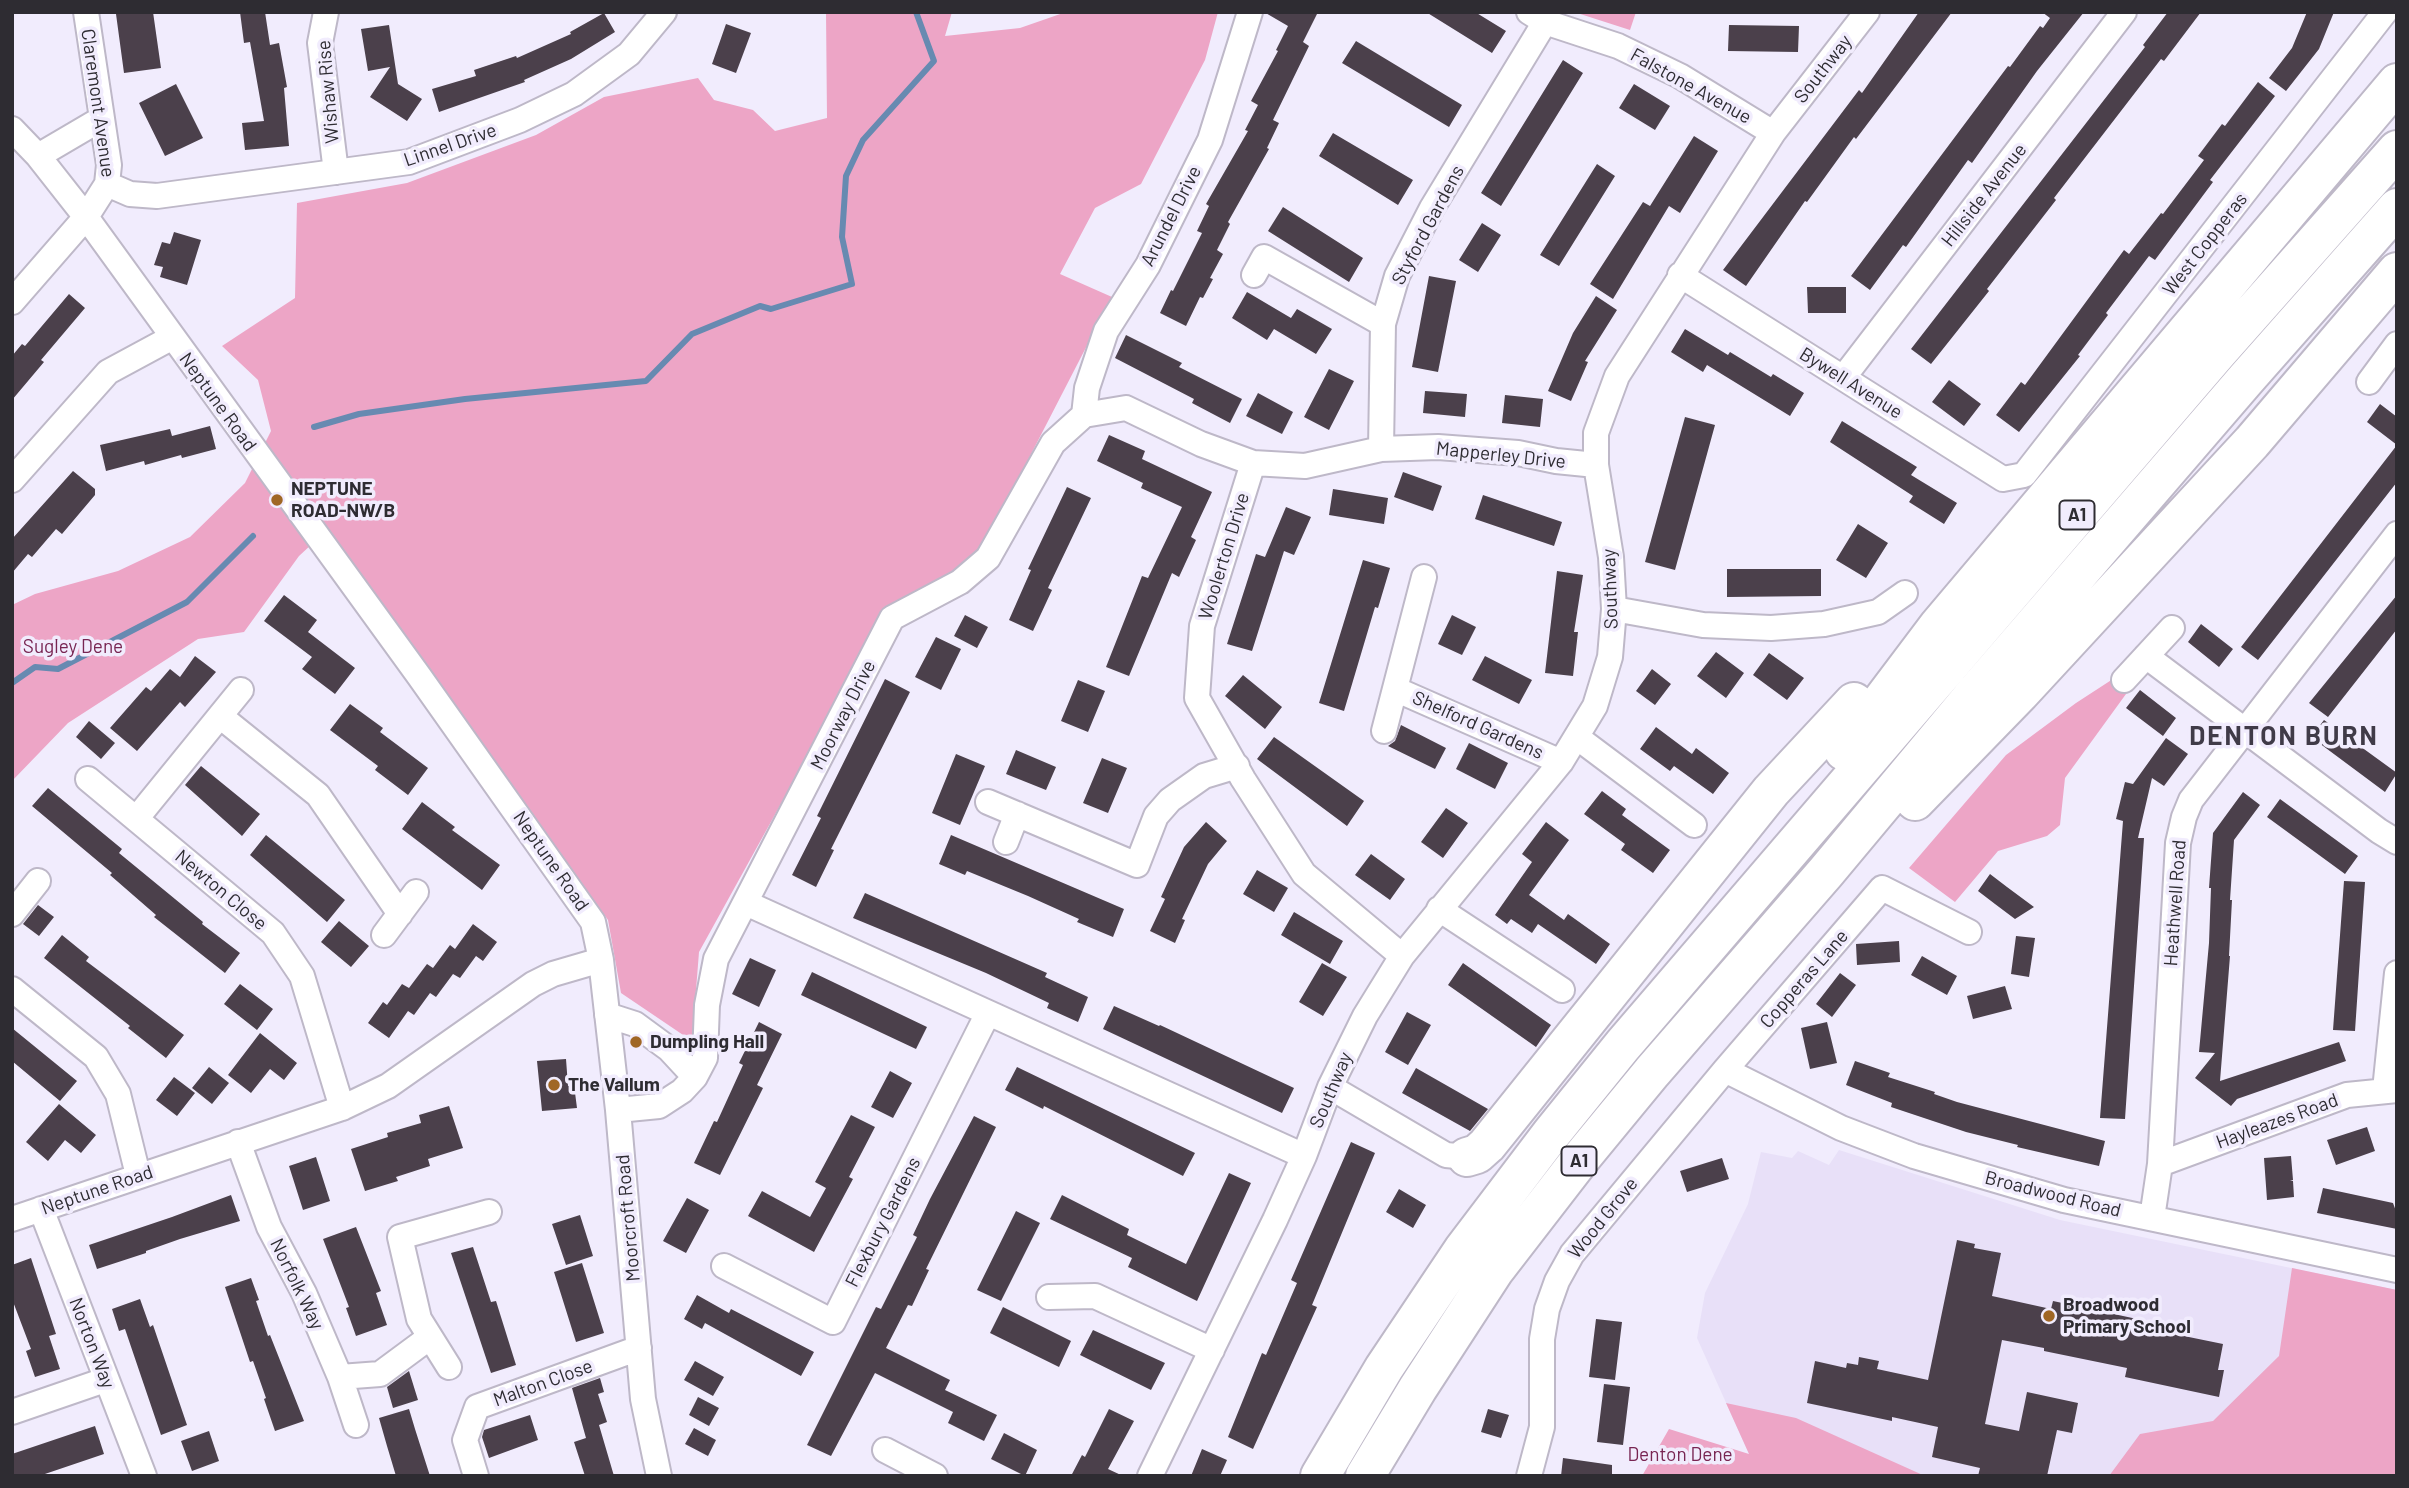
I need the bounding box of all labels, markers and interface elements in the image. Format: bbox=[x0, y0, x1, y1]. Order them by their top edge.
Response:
street label: Claremont Avenue bbox=[76, 27, 120, 179]
street label: Southway bbox=[1789, 30, 1857, 108]
street label: Wishaw Rise bbox=[312, 39, 344, 145]
street label: Falstone Avenue bbox=[1627, 43, 1755, 129]
street label: Linnel Drive bbox=[401, 118, 499, 172]
street label: Hillside Avenue bbox=[1937, 139, 2031, 251]
street label: Styford Gardens bbox=[1387, 161, 1469, 289]
street label: Arundel Drive bbox=[1136, 162, 1206, 270]
street label: West Copperas bbox=[2158, 188, 2252, 300]
street label: Bywell Avenue bbox=[1795, 342, 1907, 424]
street label: Neptune Road bbox=[175, 348, 261, 456]
street label: Mapperley Drive bbox=[1435, 437, 1567, 473]
place label: NEPTUNE ROAD-NW/B bbox=[291, 478, 395, 522]
street label: Woolerton Drive bbox=[1194, 490, 1254, 622]
marker: NEPTUNE ROAD-NW/B bbox=[269, 492, 285, 508]
road number: A1 bbox=[2060, 500, 2094, 530]
street label: Southway bbox=[1597, 548, 1623, 630]
park label: Sugley Dene bbox=[23, 636, 123, 658]
street label: Moorway Drive bbox=[806, 656, 880, 774]
street label: Shelford Gardens bbox=[1409, 686, 1547, 764]
district label: DENTON BURN bbox=[2191, 720, 2377, 752]
street label: Neptune Road bbox=[508, 807, 594, 915]
street label: Heathwell Road bbox=[2159, 839, 2191, 967]
street label: Newton Close bbox=[170, 845, 272, 935]
street label: Copperas Lane bbox=[1755, 925, 1853, 1033]
place label: Dumpling Hall bbox=[650, 1031, 764, 1053]
marker: Dumpling Hall bbox=[628, 1034, 644, 1050]
street label: Southway bbox=[1305, 1049, 1357, 1131]
place label: The Vallum bbox=[568, 1074, 660, 1096]
marker: The Vallum bbox=[546, 1077, 562, 1093]
street label: Hayleazes Road bbox=[2213, 1088, 2341, 1154]
road number: A1 bbox=[1562, 1146, 1596, 1176]
street label: Moorcroft Road bbox=[611, 1153, 645, 1283]
street label: Flexbury Gardens bbox=[840, 1153, 926, 1291]
street label: Neptune Road bbox=[38, 1160, 156, 1220]
street label: Broadwood Road bbox=[1983, 1166, 2123, 1222]
street label: Wood Grove bbox=[1563, 1173, 1643, 1263]
street label: Norfolk Way bbox=[265, 1235, 329, 1333]
street label: Norton Way bbox=[64, 1294, 120, 1392]
place label: Broadwood Primary School bbox=[2063, 1294, 2191, 1338]
marker: Broadwood Primary School bbox=[2041, 1308, 2057, 1324]
street label: Malton Close bbox=[490, 1354, 596, 1412]
park label: Denton Dene bbox=[1627, 1444, 1733, 1466]

